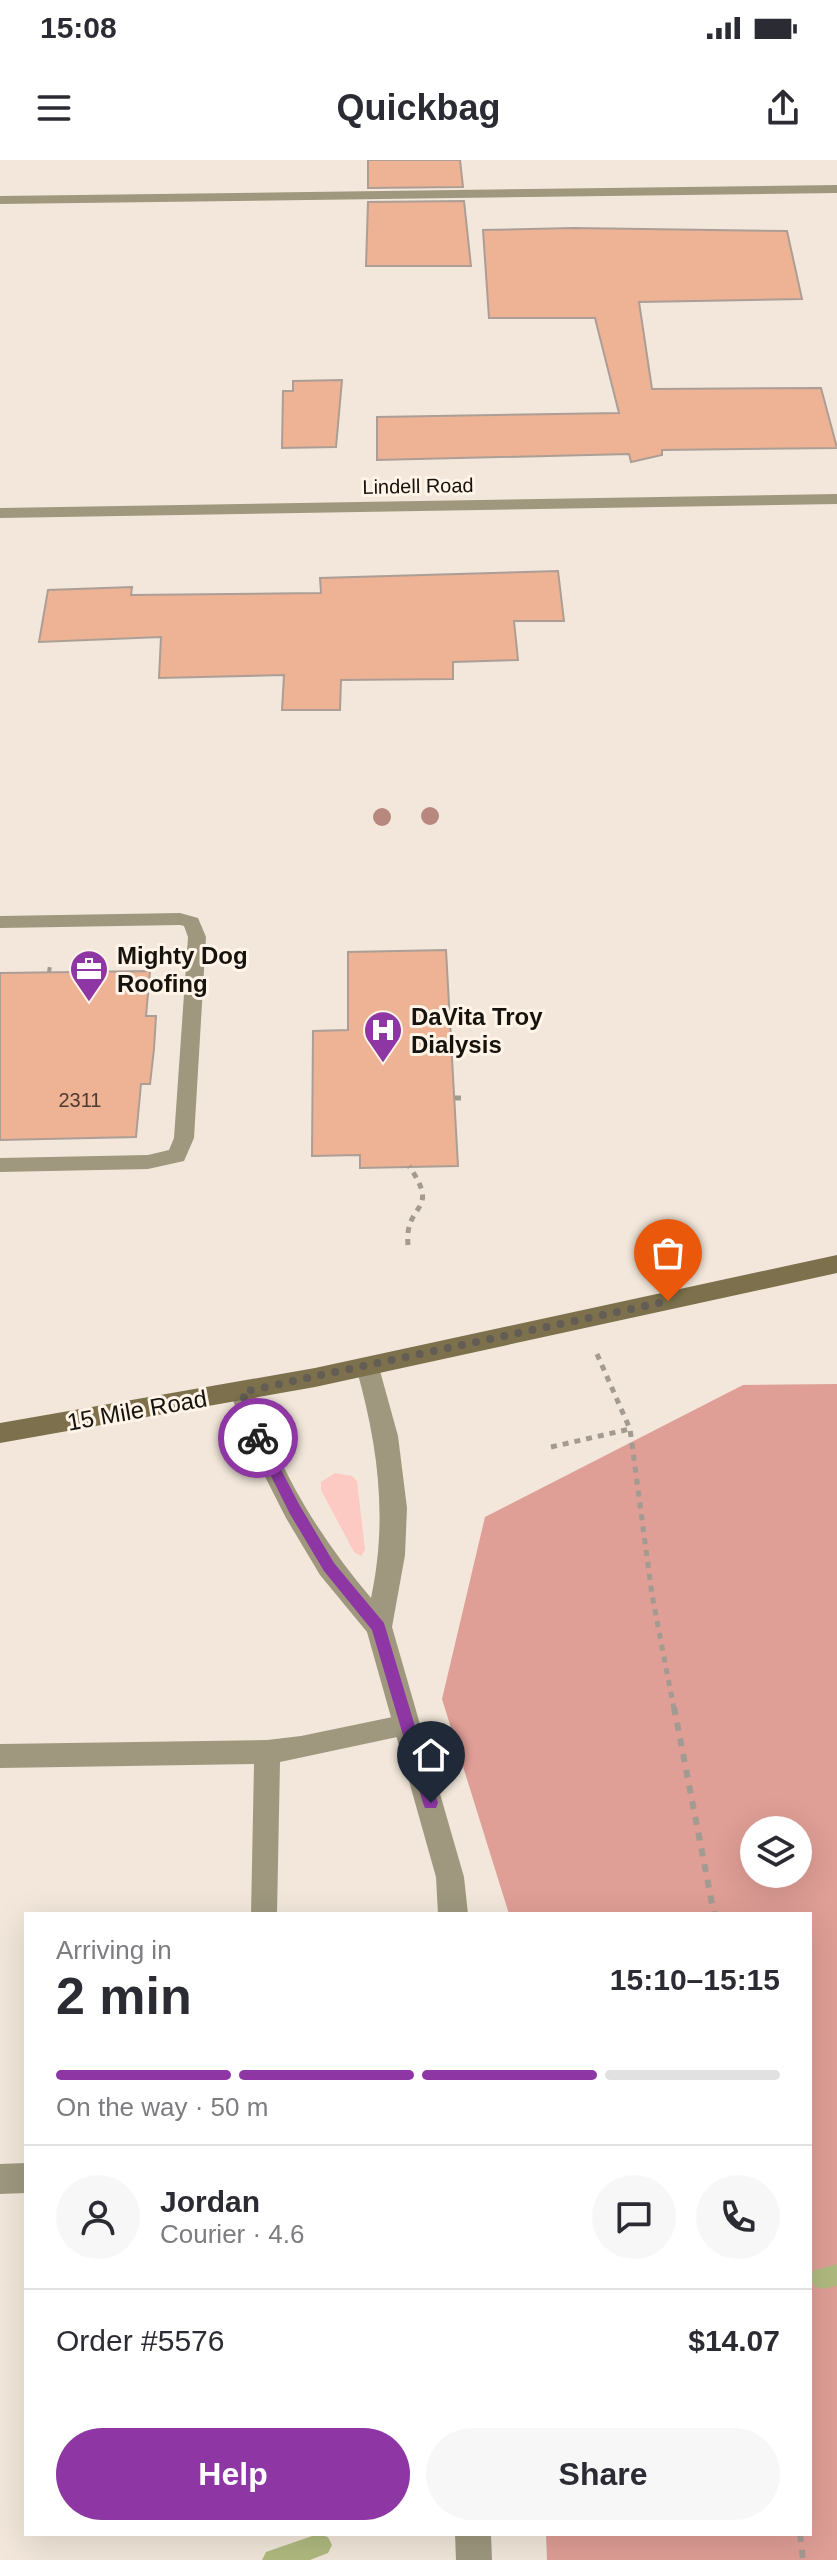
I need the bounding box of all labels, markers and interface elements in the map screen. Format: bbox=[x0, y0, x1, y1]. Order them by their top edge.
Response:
text: 15:08 bbox=[40, 11, 117, 44]
icon: menu bbox=[32, 86, 76, 130]
icon: share bbox=[761, 86, 805, 130]
text: Quickbag bbox=[336, 87, 501, 128]
street label: Lindell Road bbox=[362, 474, 474, 498]
place label: Mighty Dog Roofing bbox=[117, 942, 248, 997]
office icon: Mighty Dog Roofing bbox=[68, 948, 110, 1003]
place label: DaVita Troy Dialysis bbox=[411, 1003, 543, 1058]
hospital icon: DaVita Troy Dialysis bbox=[362, 1009, 404, 1064]
house number: 2311 bbox=[58, 1089, 102, 1111]
pin bbox=[634, 1219, 702, 1301]
icon: bag bbox=[646, 1231, 690, 1275]
street label: 15 Mile Road bbox=[65, 1384, 209, 1436]
courier bbox=[218, 1398, 298, 1478]
icon: bike bbox=[236, 1416, 280, 1460]
pin bbox=[397, 1721, 465, 1803]
icon: home bbox=[409, 1733, 453, 1777]
map controls bbox=[740, 1816, 812, 1888]
button: layers bbox=[740, 1816, 812, 1888]
text: Arriving in bbox=[56, 1935, 172, 1965]
text: 15:10–15:15 bbox=[610, 1963, 780, 1996]
text: 2 min bbox=[56, 1967, 192, 2025]
text: On the way · 50 m bbox=[56, 2092, 268, 2122]
button: person bbox=[56, 2175, 140, 2259]
button: chat bbox=[592, 2175, 676, 2259]
button: phone bbox=[696, 2175, 780, 2259]
text: Jordan bbox=[160, 2185, 260, 2218]
text: Courier · 4.6 bbox=[160, 2219, 305, 2249]
text: Order #5576 bbox=[56, 2324, 224, 2357]
text: $14.07 bbox=[688, 2324, 780, 2357]
button: Help bbox=[56, 2428, 410, 2520]
button: Share bbox=[426, 2428, 780, 2520]

